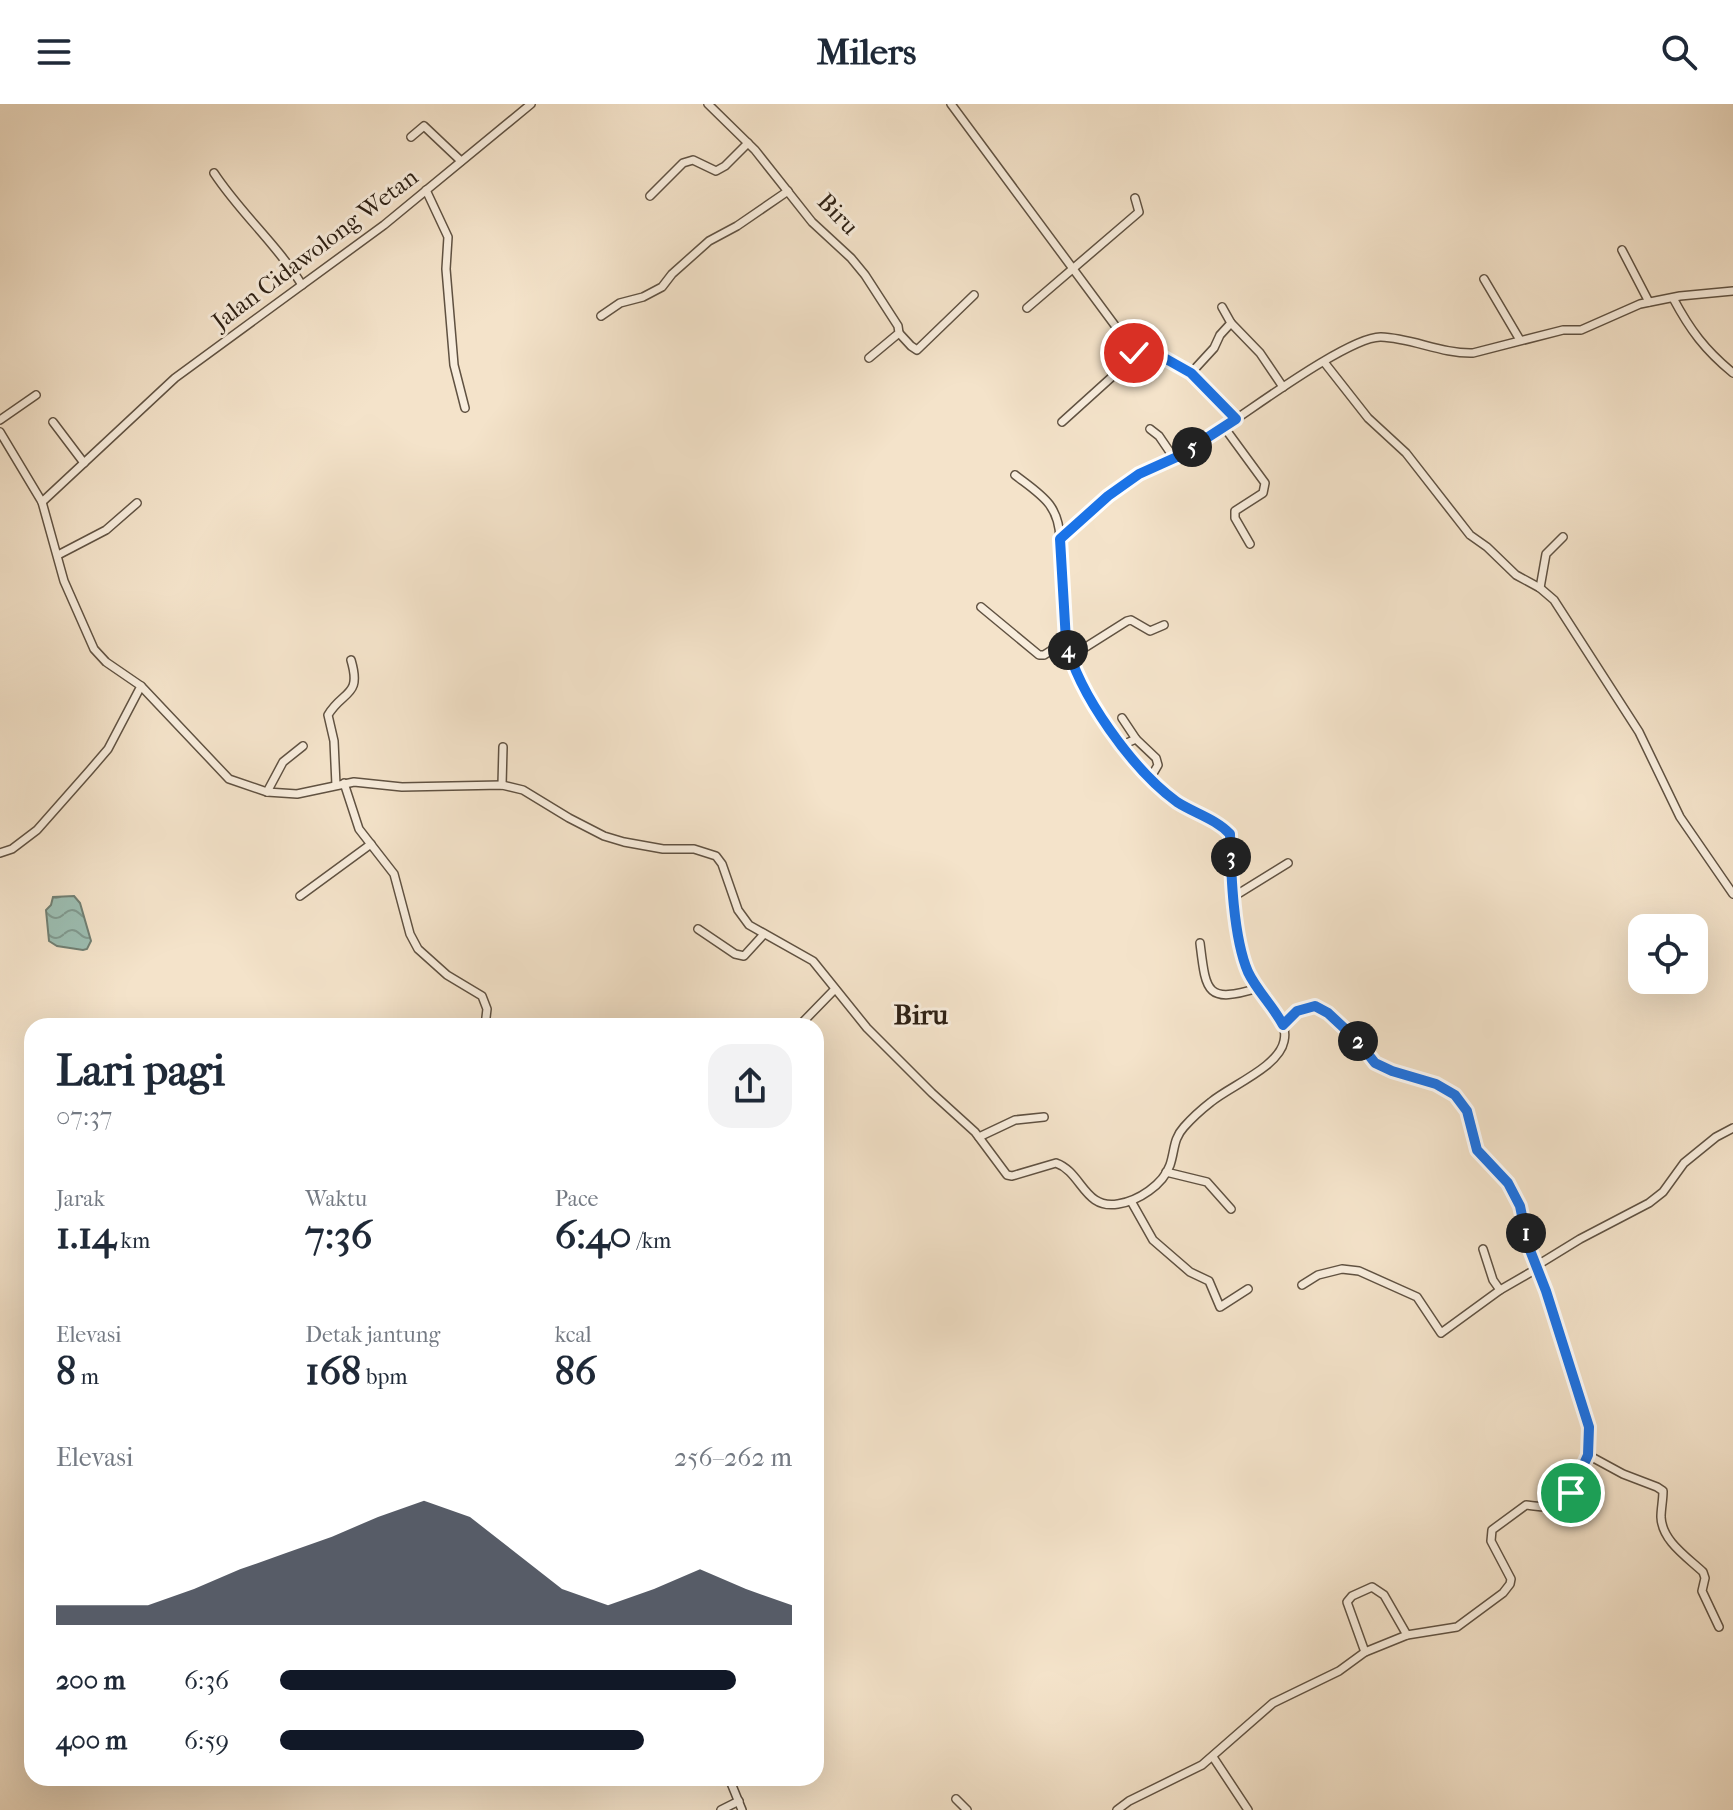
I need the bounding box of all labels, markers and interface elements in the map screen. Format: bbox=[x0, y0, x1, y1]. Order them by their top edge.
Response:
icon: menu bbox=[32, 30, 76, 74]
icon: search bbox=[1657, 30, 1701, 74]
text: Milers bbox=[817, 31, 916, 73]
street label: Jalan Cidawolong Wetan bbox=[205, 162, 423, 337]
street label: Biru bbox=[812, 188, 865, 241]
pin bbox=[1100, 319, 1168, 387]
icon: check bbox=[1112, 331, 1156, 375]
pin: 5 bbox=[1172, 427, 1212, 467]
text: 5 bbox=[1187, 434, 1197, 460]
pin: 4 bbox=[1048, 630, 1088, 670]
text: 4 bbox=[1062, 637, 1075, 663]
pin: 3 bbox=[1211, 837, 1251, 877]
text: 3 bbox=[1226, 844, 1236, 870]
map controls bbox=[1628, 914, 1708, 994]
button: locate bbox=[1628, 914, 1708, 994]
district label: Biru bbox=[894, 998, 948, 1031]
pin: 2 bbox=[1338, 1021, 1378, 1061]
text: 2 bbox=[1352, 1028, 1364, 1054]
button: share bbox=[708, 1044, 792, 1128]
text: Lari pagi bbox=[56, 1045, 225, 1096]
text: 07:37 bbox=[56, 1101, 112, 1132]
text: Jarak bbox=[56, 1186, 105, 1212]
text: Waktu bbox=[305, 1186, 367, 1212]
text: Pace bbox=[555, 1186, 598, 1212]
text: 1.14 bbox=[56, 1212, 116, 1258]
text: 7:36 bbox=[305, 1212, 372, 1258]
text: 6:40 bbox=[555, 1212, 632, 1258]
pin: 1 bbox=[1506, 1213, 1546, 1253]
text: 1 bbox=[1522, 1220, 1530, 1246]
text: km bbox=[116, 1228, 150, 1254]
text: /km bbox=[632, 1228, 671, 1254]
text: Elevasi bbox=[56, 1322, 122, 1348]
text: Detak jantung bbox=[305, 1322, 440, 1348]
text: kcal bbox=[555, 1322, 592, 1348]
text: 8 bbox=[56, 1348, 76, 1394]
text: 168 bbox=[305, 1348, 361, 1394]
text: 86 bbox=[555, 1348, 596, 1394]
text: m bbox=[76, 1364, 99, 1390]
text: bpm bbox=[361, 1364, 408, 1390]
text: Elevasi bbox=[56, 1442, 134, 1473]
text: 256–262 m bbox=[674, 1442, 792, 1473]
pin bbox=[1537, 1459, 1605, 1527]
icon: arrive bbox=[1549, 1471, 1593, 1515]
text: 200 m bbox=[56, 1665, 125, 1696]
text: 6:36 bbox=[184, 1665, 229, 1696]
text: 400 m bbox=[56, 1725, 127, 1756]
text: 6:59 bbox=[184, 1725, 229, 1756]

